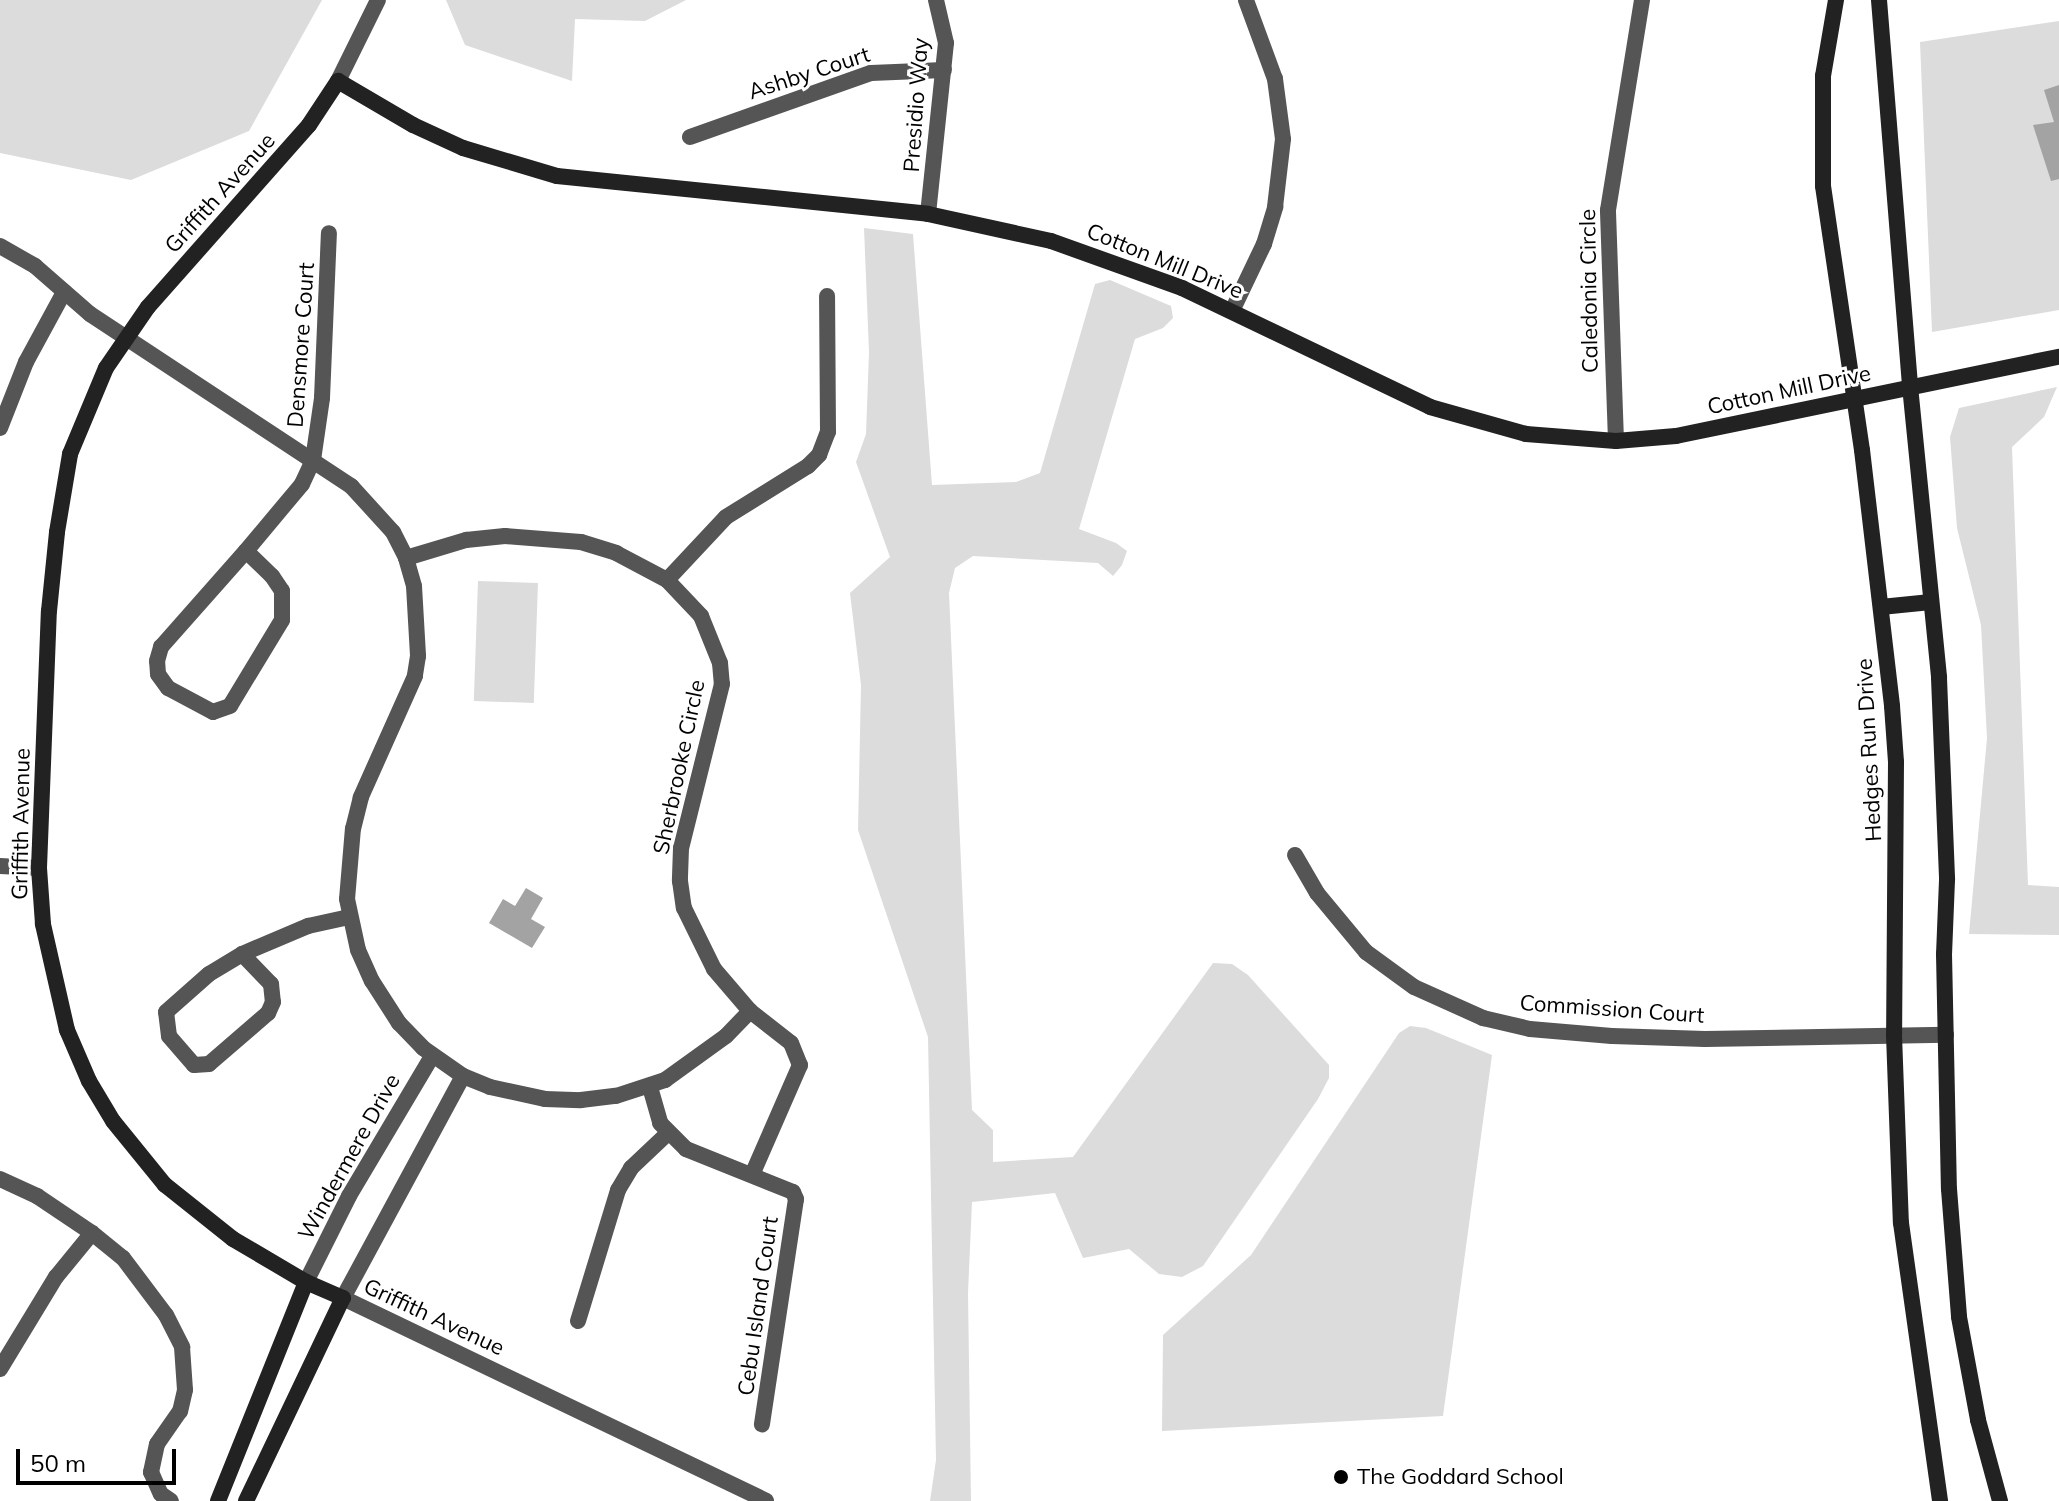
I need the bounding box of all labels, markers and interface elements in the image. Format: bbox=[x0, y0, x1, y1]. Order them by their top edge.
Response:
street label: Presidio Way bbox=[898, 37, 934, 173]
street label: Ashby Court bbox=[745, 41, 873, 105]
street label: Griffith Avenue bbox=[159, 128, 281, 258]
street label: Caledonia Circle bbox=[1574, 209, 1604, 373]
street label: Cotton Mill Drive bbox=[1083, 218, 1247, 304]
street label: Densmore Court bbox=[282, 262, 320, 428]
street label: Cotton Mill Drive bbox=[1705, 360, 1873, 420]
street label: Hedges Run Drive bbox=[1851, 658, 1887, 842]
street label: Sherbrooke Circle bbox=[648, 677, 710, 857]
street label: Griffith Avenue bbox=[6, 748, 36, 900]
street label: Commission Court bbox=[1519, 989, 1705, 1029]
street label: Windermere Drive bbox=[292, 1069, 406, 1245]
street label: Cebu Island Court bbox=[732, 1215, 784, 1397]
street label: Griffith Avenue bbox=[360, 1273, 508, 1361]
scale bar bbox=[20, 1433, 180, 1483]
text: 50 m bbox=[30, 1448, 86, 1478]
place label: The Goddard School bbox=[1357, 1464, 1564, 1490]
marker: The Goddard School bbox=[1332, 1468, 1350, 1486]

